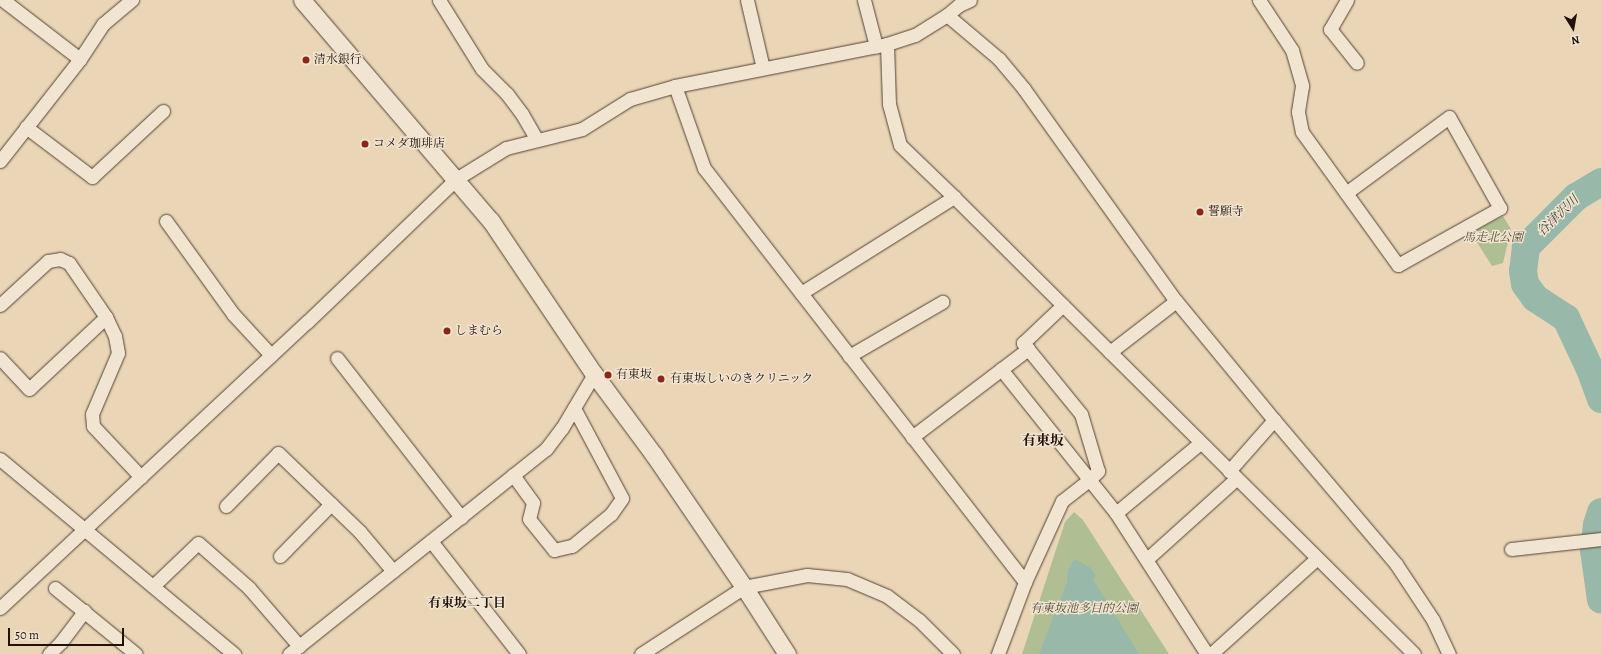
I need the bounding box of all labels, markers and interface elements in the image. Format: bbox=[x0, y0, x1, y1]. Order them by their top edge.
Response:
north arrow bbox=[1553, 8, 1593, 48]
text: N bbox=[1570, 32, 1581, 48]
place label: 清水銀行 bbox=[314, 53, 362, 67]
marker: 清水銀行 bbox=[301, 55, 311, 65]
place label: コメダ珈琲店 bbox=[373, 137, 445, 151]
marker: コメダ珈琲店 bbox=[360, 139, 370, 149]
water label: 谷津沢川 bbox=[1534, 192, 1582, 240]
place label: 誓願寺 bbox=[1208, 205, 1244, 219]
marker: 誓願寺 bbox=[1195, 207, 1205, 217]
park label: 馬走北公園 bbox=[1463, 231, 1523, 245]
place label: しまむら bbox=[455, 324, 503, 338]
marker: しまむら bbox=[442, 326, 452, 336]
place label: 有東坂 bbox=[616, 368, 652, 382]
marker: 有東坂 bbox=[603, 370, 613, 380]
place label: 有東坂しいのきクリニック bbox=[670, 372, 814, 386]
marker: 有東坂しいのきクリニック bbox=[655, 373, 667, 385]
district label: 有東坂 bbox=[1022, 433, 1064, 449]
district label: 有東坂二丁目 bbox=[428, 595, 506, 611]
park label: 有東坂池多目的公園 bbox=[1030, 602, 1138, 616]
scale bar bbox=[10, 620, 126, 646]
text: 50 m bbox=[15, 627, 39, 643]

